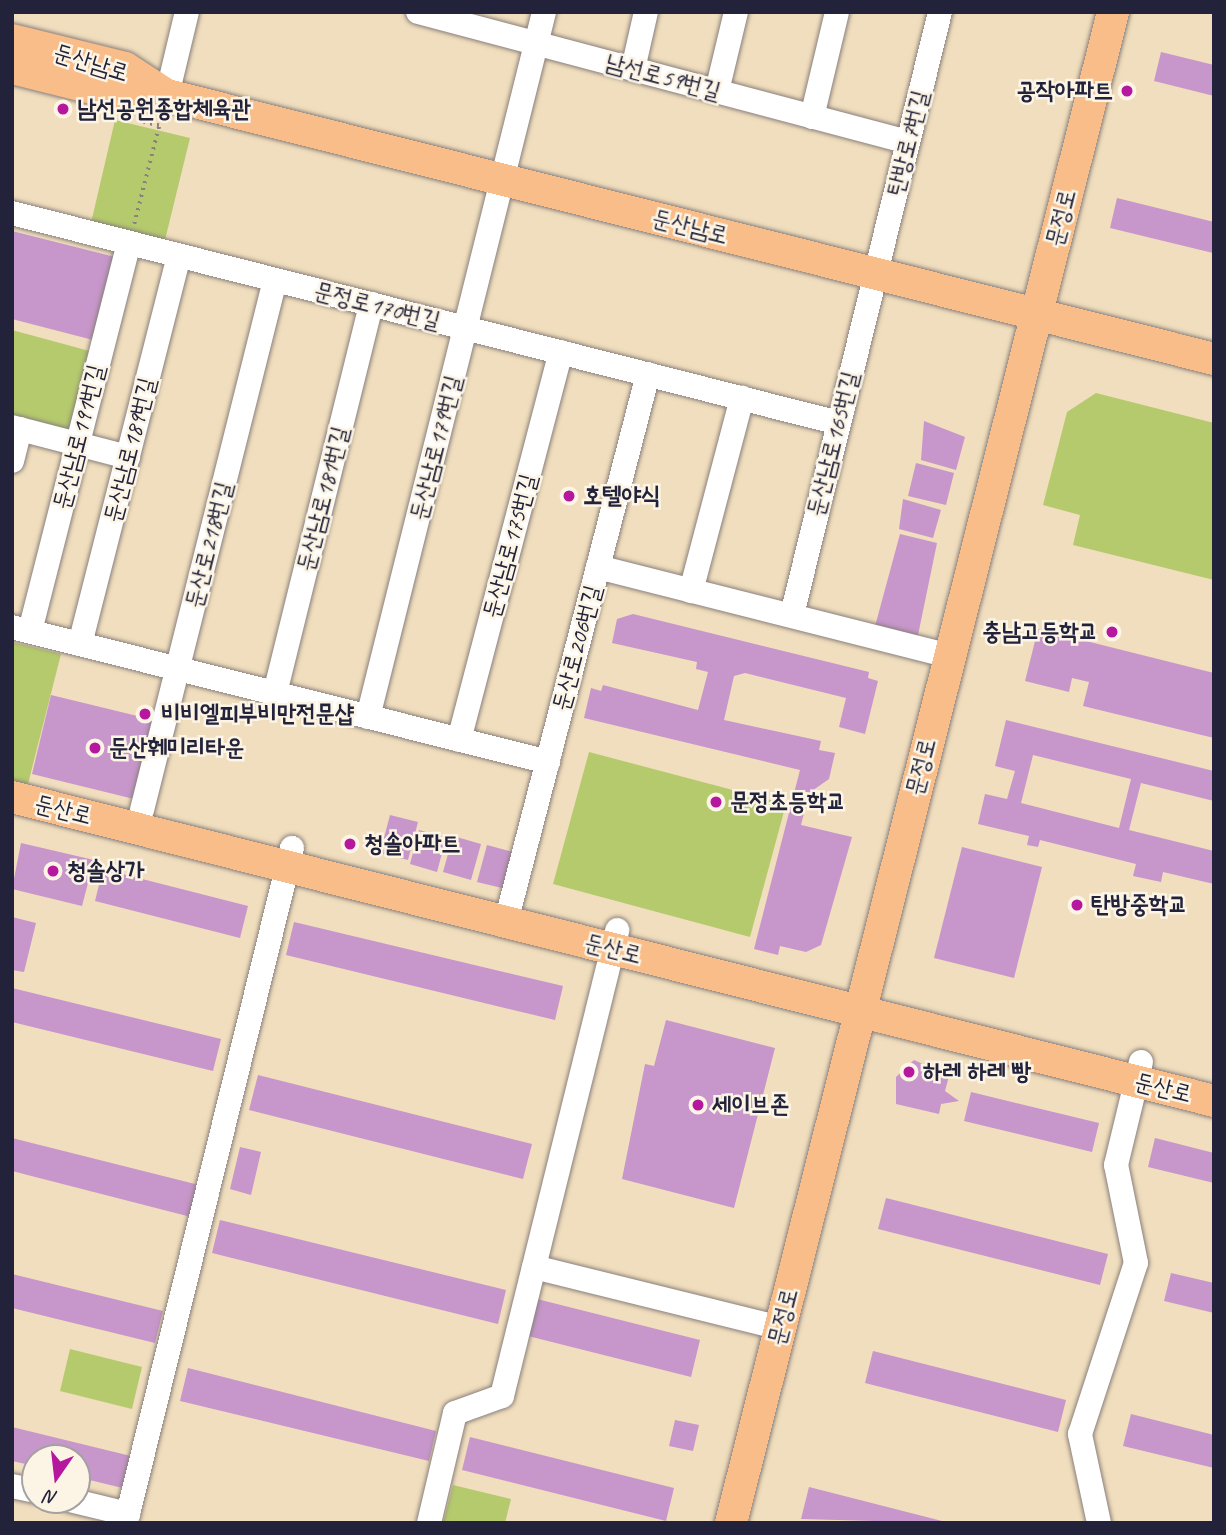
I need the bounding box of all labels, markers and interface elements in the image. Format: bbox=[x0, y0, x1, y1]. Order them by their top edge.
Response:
street label: 둔산남로 bbox=[50, 38, 132, 88]
street label: 남선로59번길 bbox=[602, 48, 724, 106]
place label: 공작아파트 bbox=[1016, 77, 1113, 105]
marker: 공작아파트 bbox=[1119, 83, 1135, 99]
street label: 탄방로7번길 bbox=[881, 87, 935, 199]
place label: 남선공원종합체육관 bbox=[77, 95, 251, 123]
marker: 남선공원종합체육관 bbox=[55, 101, 71, 117]
street label: 문정로 bbox=[1040, 186, 1082, 250]
street label: 둔산남로 bbox=[649, 204, 731, 250]
street label: 문정로170번길 bbox=[311, 276, 443, 336]
street label: 둔산남로191번길 bbox=[47, 362, 111, 512]
street label: 둔산남로165번길 bbox=[801, 369, 865, 519]
street label: 둔산남로179번길 bbox=[404, 373, 468, 523]
street label: 둔산남로189번길 bbox=[98, 375, 162, 525]
street label: 둔산남로181번길 bbox=[291, 424, 355, 574]
street label: 둔산남로175번길 bbox=[477, 471, 543, 621]
street label: 둔산로218번길 bbox=[179, 479, 239, 611]
place label: 호텔야식 bbox=[583, 482, 660, 510]
marker: 호텔야식 bbox=[561, 488, 577, 504]
street label: 둔산로206번길 bbox=[546, 582, 608, 714]
place label: 충남고등학교 bbox=[982, 618, 1098, 646]
marker: 충남고등학교 bbox=[1104, 624, 1120, 640]
place label: 비비엘피부비만전문샵 bbox=[161, 700, 354, 728]
marker: 비비엘피부비만전문샵 bbox=[135, 704, 155, 724]
place label: 둔산훼미리타운 bbox=[109, 734, 244, 762]
street label: 문정로 bbox=[900, 735, 942, 799]
marker: 둔산훼미리타운 bbox=[87, 740, 103, 756]
place label: 문정초등학교 bbox=[730, 788, 846, 816]
street label: 둔산로 bbox=[31, 789, 95, 831]
marker: 문정초등학교 bbox=[708, 794, 724, 810]
place label: 청솔아파트 bbox=[364, 830, 461, 858]
marker: 청솔아파트 bbox=[342, 836, 358, 852]
place label: 청솔상가 bbox=[67, 857, 144, 885]
marker: 청솔상가 bbox=[45, 863, 61, 879]
place label: 탄방중학교 bbox=[1091, 891, 1188, 919]
marker: 탄방중학교 bbox=[1069, 897, 1085, 913]
street label: 둔산로 bbox=[581, 928, 645, 970]
place label: 하레 하레 빵 bbox=[923, 1058, 1031, 1086]
marker: 하레 하레 빵 bbox=[901, 1064, 917, 1080]
street label: 둔산로 bbox=[1131, 1067, 1195, 1109]
place label: 세이브존 bbox=[712, 1091, 789, 1119]
marker: 세이브존 bbox=[690, 1097, 706, 1113]
street label: 문정로 bbox=[762, 1285, 804, 1349]
north arrow bbox=[21, 1444, 91, 1514]
text: N bbox=[43, 1484, 60, 1511]

